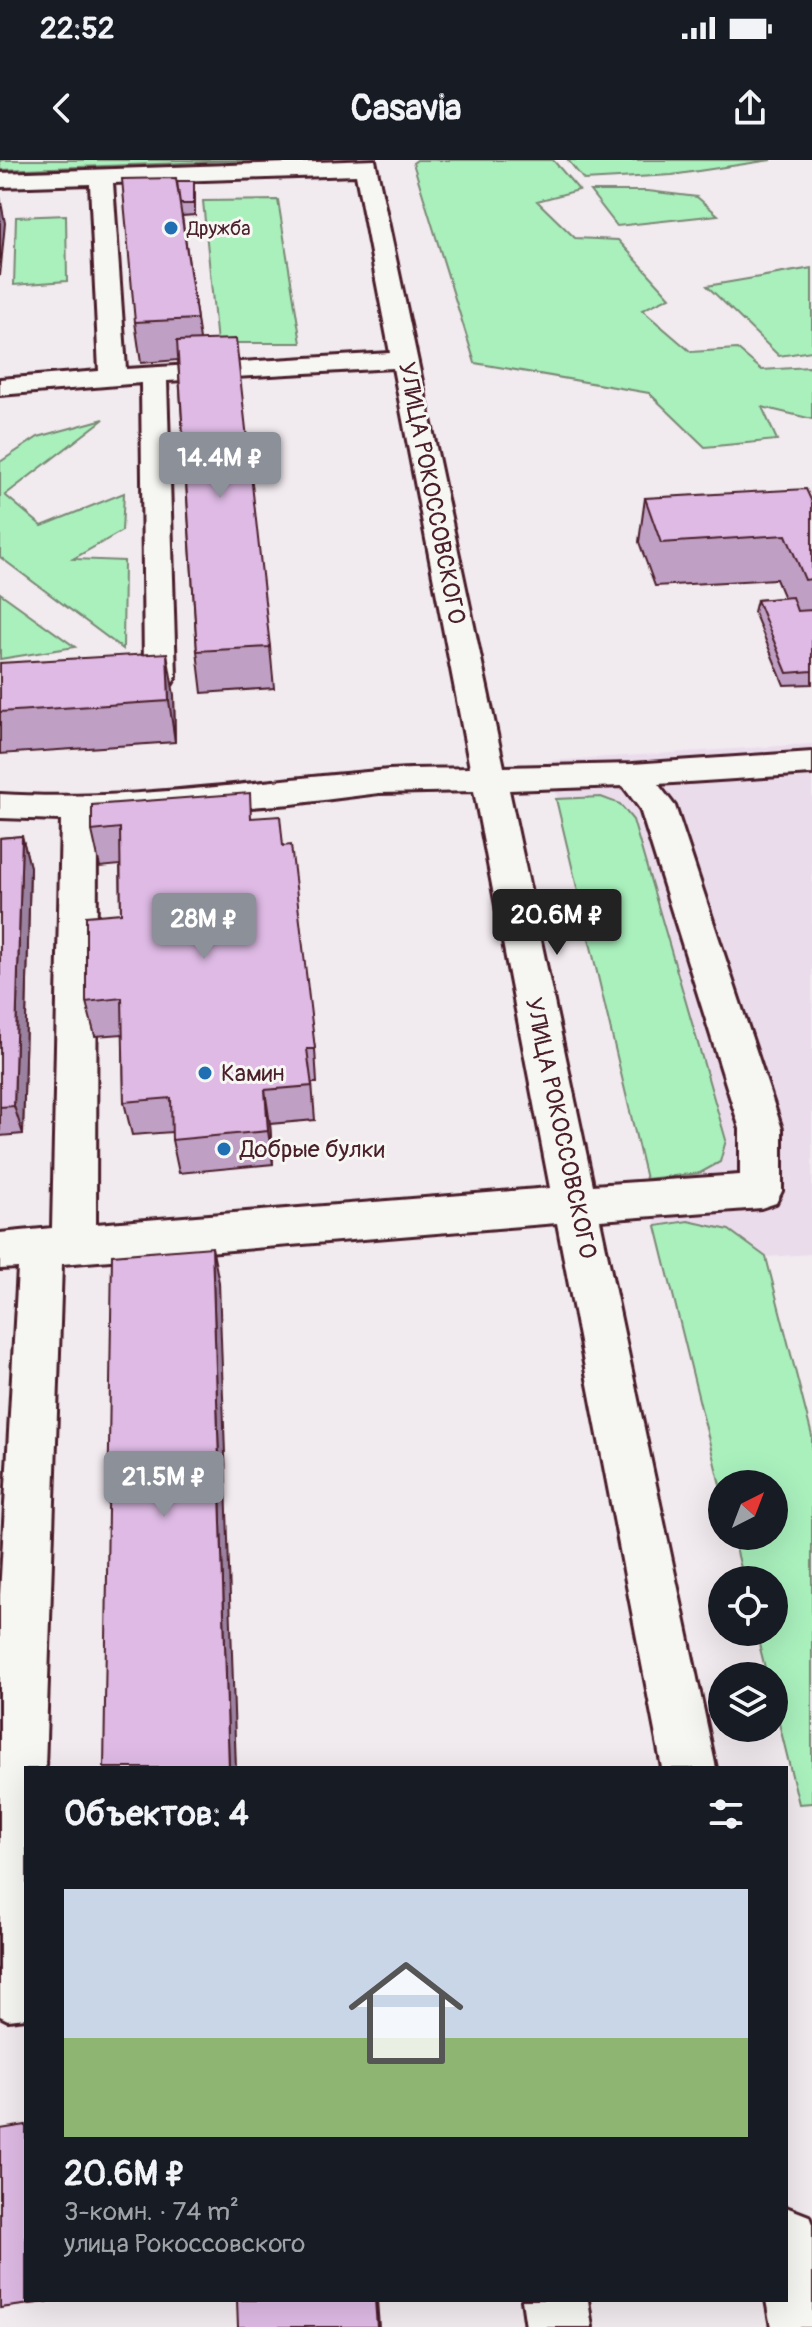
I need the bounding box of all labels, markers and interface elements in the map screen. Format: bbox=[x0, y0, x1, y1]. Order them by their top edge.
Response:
text: 22:52 bbox=[40, 10, 115, 47]
icon: back bbox=[40, 86, 84, 130]
text: Casavia bbox=[350, 86, 462, 131]
icon: share bbox=[728, 86, 772, 130]
place label: Дружба bbox=[186, 216, 251, 241]
marker: Дружба bbox=[162, 219, 180, 237]
street label: УЛИЦА РОКОССОВСКОГО bbox=[392, 360, 471, 627]
pin: 14.4M ₽ bbox=[146, 432, 294, 500]
text: 14.4M ₽ bbox=[177, 442, 263, 474]
pin: 20.6M ₽ bbox=[483, 889, 631, 957]
pin: 28M ₽ bbox=[148, 893, 260, 961]
text: 20.6M ₽ bbox=[510, 899, 604, 931]
text: 28M ₽ bbox=[170, 903, 238, 935]
street label: УЛИЦА РОКОССОВСКОГО bbox=[519, 995, 602, 1261]
place label: Камин bbox=[221, 1059, 284, 1088]
marker: Камин bbox=[196, 1064, 214, 1082]
place label: Добрые булки bbox=[239, 1135, 385, 1164]
marker: Добрые булки bbox=[215, 1140, 233, 1158]
pin: 21.5M ₽ bbox=[90, 1451, 238, 1519]
text: 21.5M ₽ bbox=[122, 1461, 206, 1493]
north arrow bbox=[708, 1470, 788, 1550]
map controls bbox=[708, 1470, 788, 1742]
button: locate bbox=[708, 1566, 788, 1646]
button: layers bbox=[708, 1662, 788, 1742]
icon: filters bbox=[704, 1792, 748, 1836]
text: Объектов: 4 bbox=[64, 1793, 249, 1836]
icon: home bbox=[334, 1941, 478, 2085]
text: 20.6M ₽ bbox=[64, 2153, 186, 2196]
text: 3-комн. · 74 m² bbox=[64, 2196, 239, 2228]
text: улица Рокоссовского bbox=[64, 2228, 305, 2260]

